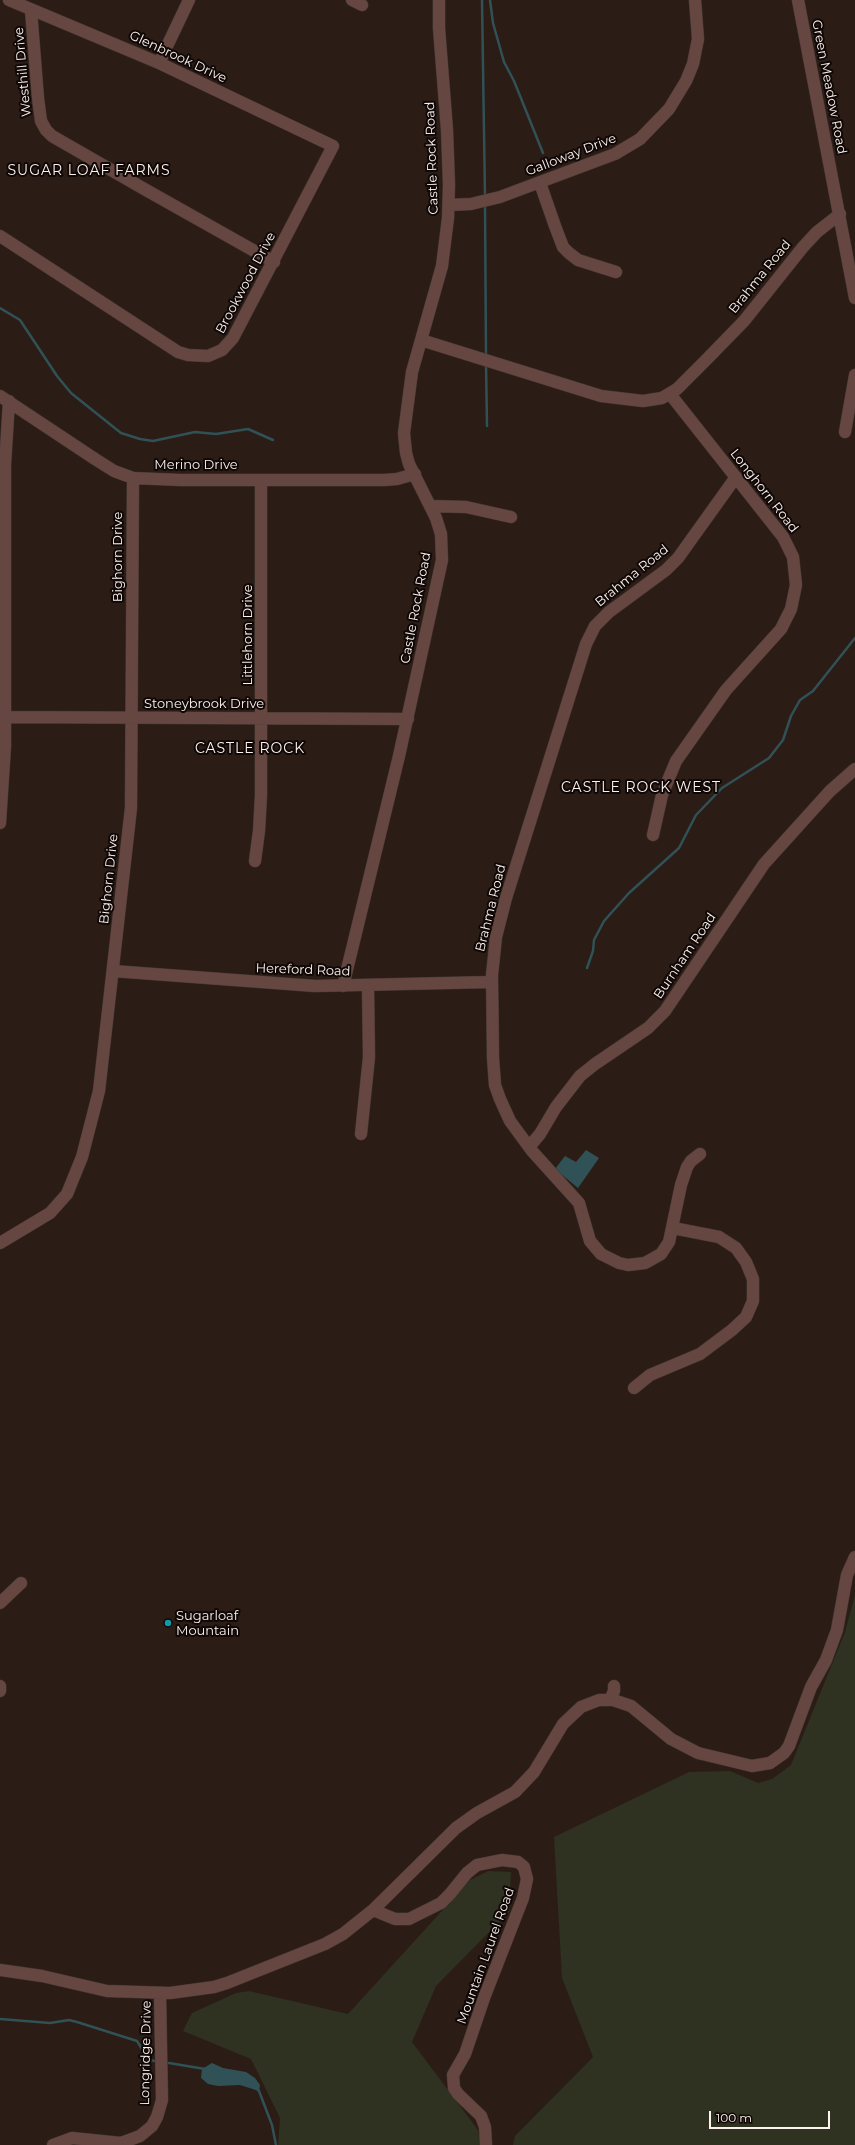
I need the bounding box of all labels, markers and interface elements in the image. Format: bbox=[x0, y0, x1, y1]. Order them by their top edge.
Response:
street label: Green Meadow Road bbox=[808, 19, 850, 155]
street label: Westhill Drive bbox=[11, 27, 35, 117]
street label: Glenbrook Drive bbox=[127, 28, 229, 86]
street label: Castle Rock Road bbox=[422, 101, 442, 215]
street label: Galloway Drive bbox=[524, 131, 618, 179]
district label: SUGAR LOAF FARMS bbox=[7, 163, 171, 179]
street label: Brookwood Drive bbox=[213, 230, 279, 336]
street label: Brahma Road bbox=[726, 237, 794, 317]
street label: Longhorn Road bbox=[727, 446, 801, 536]
street label: Merino Drive bbox=[154, 457, 238, 473]
street label: Bighorn Drive bbox=[110, 512, 126, 602]
street label: Brahma Road bbox=[592, 542, 672, 610]
street label: Castle Rock Road bbox=[398, 551, 434, 665]
street label: Littlehorn Drive bbox=[240, 584, 256, 686]
street label: Stoneybrook Drive bbox=[144, 696, 264, 712]
district label: CASTLE ROCK bbox=[195, 741, 305, 757]
district label: CASTLE ROCK WEST bbox=[561, 780, 721, 796]
street label: Bighorn Drive bbox=[97, 833, 121, 925]
street label: Brahma Road bbox=[473, 863, 509, 953]
street label: Burnham Road bbox=[651, 910, 719, 1002]
street label: Hereford Road bbox=[255, 961, 351, 979]
place label: Sugarloaf Mountain bbox=[176, 1608, 239, 1639]
marker: Sugarloaf Mountain bbox=[163, 1618, 173, 1628]
street label: Mountain Laurel Road bbox=[454, 1886, 518, 2026]
street label: Longridge Drive bbox=[137, 2000, 155, 2106]
scale bar bbox=[711, 2103, 832, 2129]
text: 100 m bbox=[716, 2110, 752, 2125]

